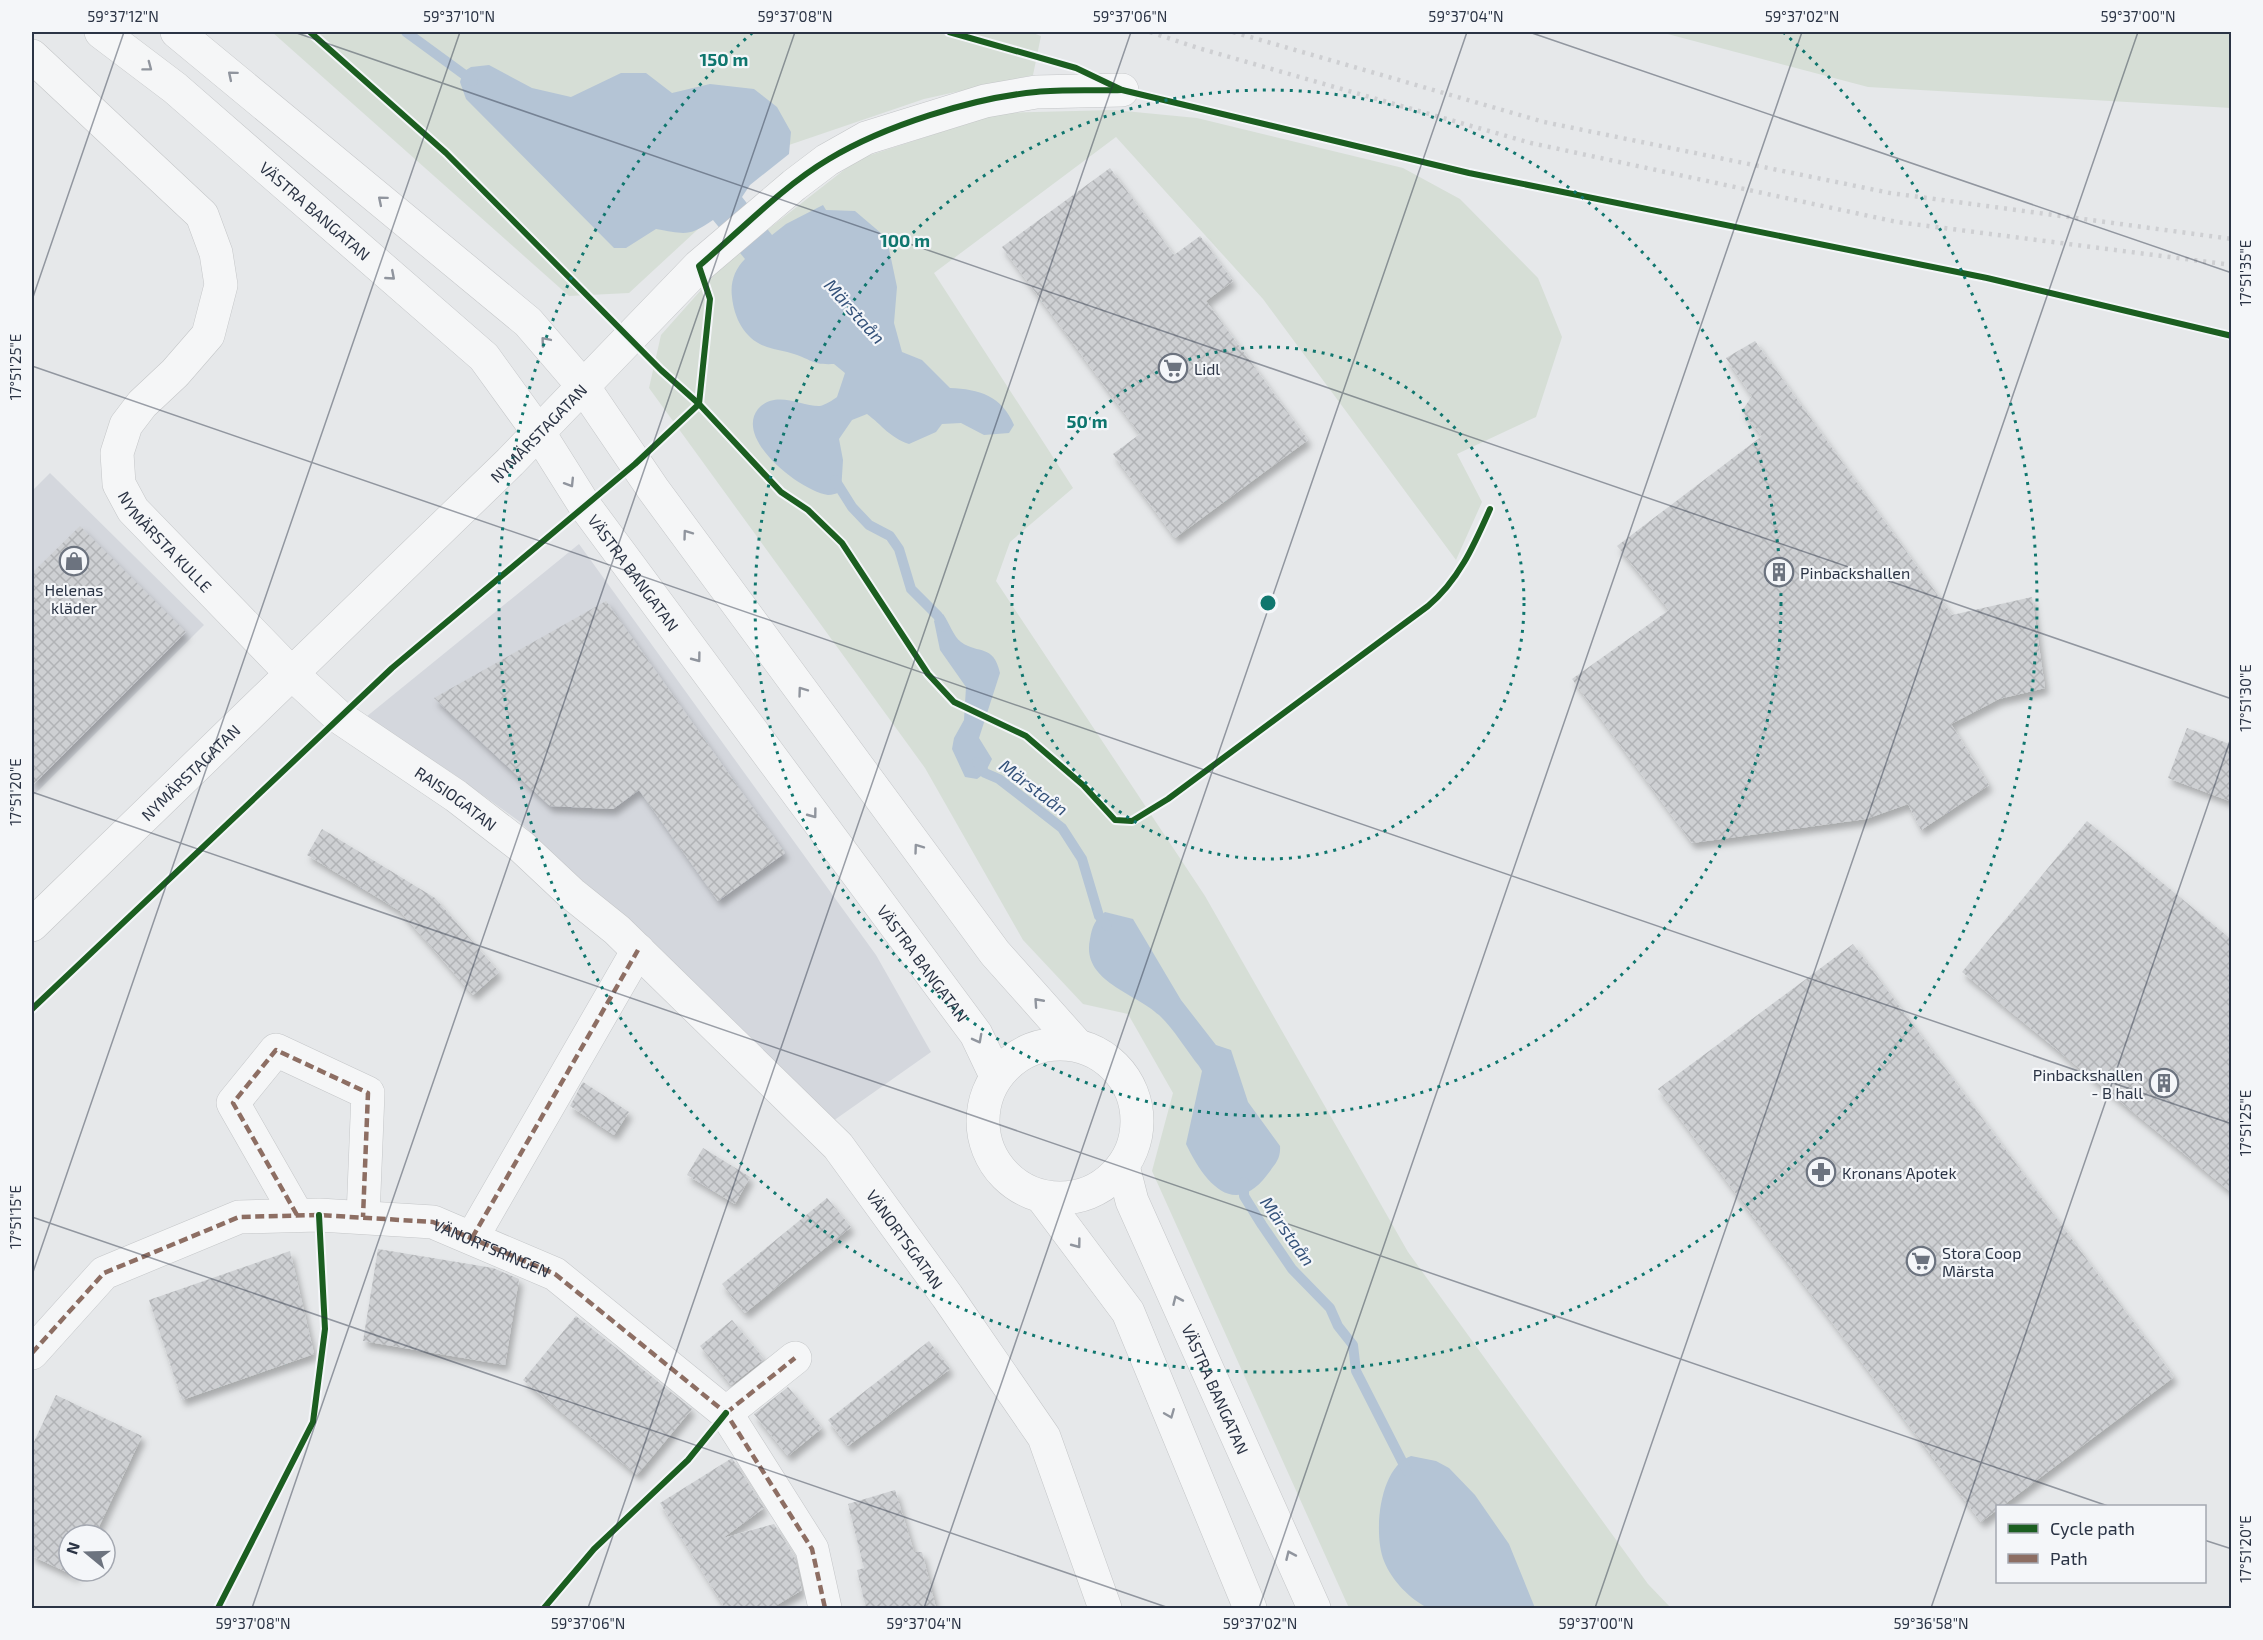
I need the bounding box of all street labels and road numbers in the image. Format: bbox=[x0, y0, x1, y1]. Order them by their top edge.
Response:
street label: VÄSTRA BANGATAN bbox=[256, 157, 375, 263]
street label: NYMÄRSTAGATAN bbox=[486, 379, 590, 486]
street label: NYMÄRSTA KULLE bbox=[115, 487, 216, 595]
street label: VÄSTRA BANGATAN bbox=[585, 510, 683, 634]
street label: NYMÄRSTAGATAN bbox=[137, 720, 243, 824]
street label: RAISIOGATAN bbox=[412, 762, 501, 834]
street label: VÄSTRA BANGATAN bbox=[874, 901, 973, 1025]
street label: VÄNORTSGATAN bbox=[863, 1186, 948, 1292]
street label: VÄNORTSRINGEN bbox=[431, 1214, 553, 1280]
street label: VÄSTRA BANGATAN bbox=[1179, 1321, 1253, 1457]

